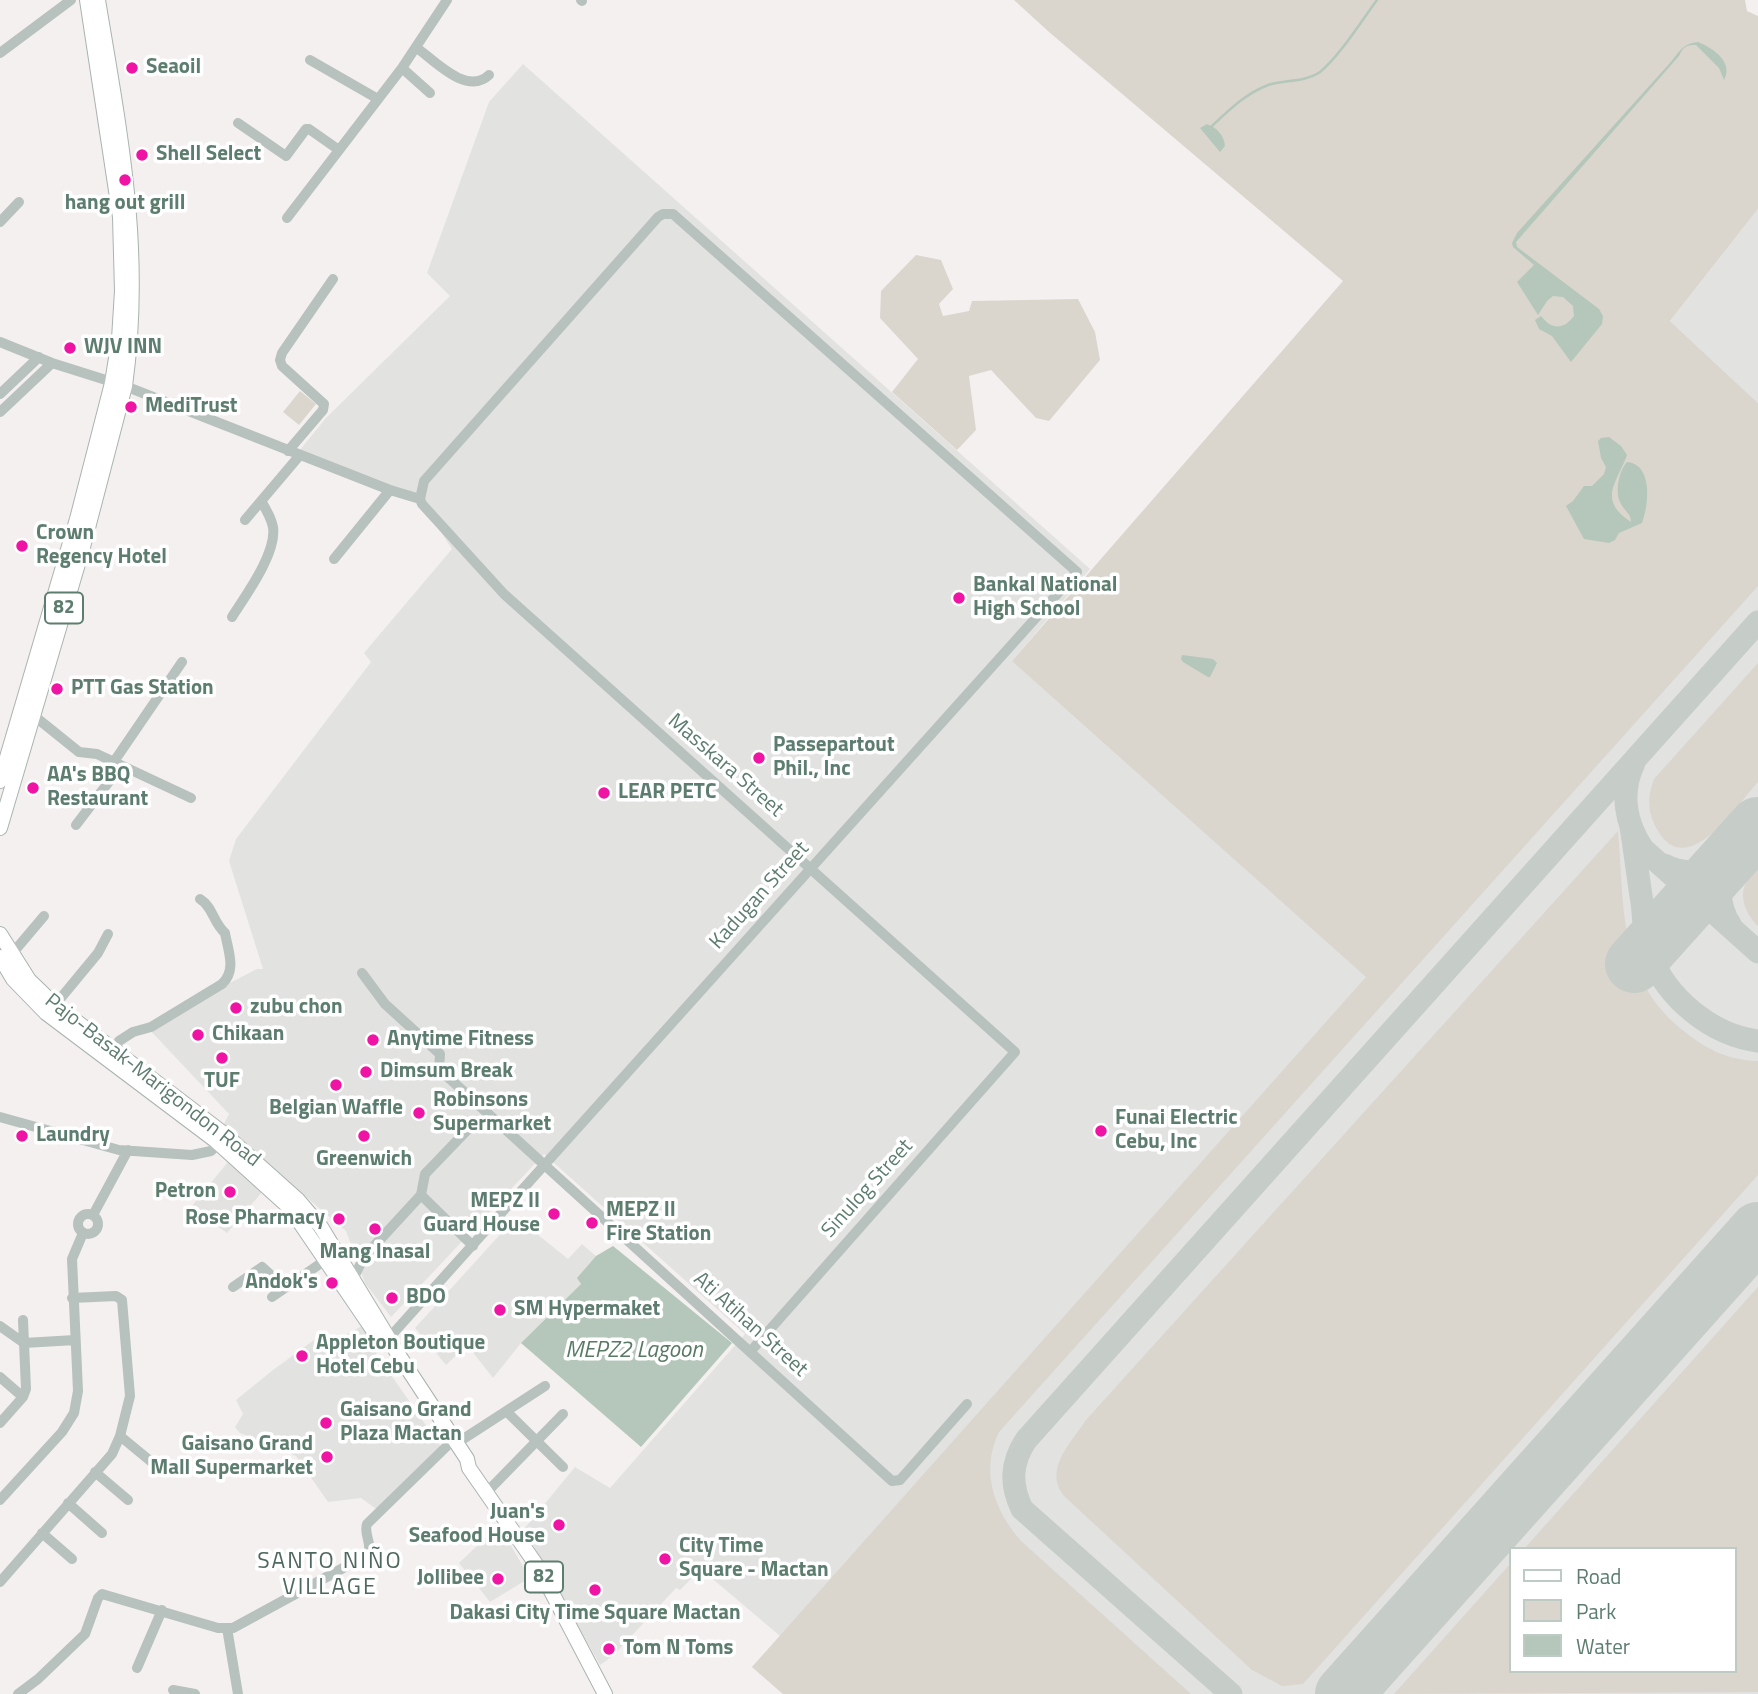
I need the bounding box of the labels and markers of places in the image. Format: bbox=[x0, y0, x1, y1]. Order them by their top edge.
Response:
place label: Seaoil bbox=[146, 55, 201, 81]
marker: Seaoil bbox=[124, 60, 140, 76]
place label: Shell Select bbox=[156, 142, 261, 168]
marker: Shell Select bbox=[134, 147, 150, 163]
marker: hang out grill bbox=[117, 172, 133, 188]
place label: hang out grill bbox=[65, 191, 185, 217]
place label: WJV INN bbox=[84, 335, 162, 361]
marker: WJV INN bbox=[62, 340, 78, 356]
place label: MediTrust bbox=[145, 394, 237, 420]
marker: MediTrust bbox=[123, 399, 139, 415]
place label: Crown Regency Hotel bbox=[36, 521, 167, 571]
marker: Crown Regency Hotel bbox=[14, 538, 30, 554]
place label: Bankal National High School bbox=[973, 573, 1118, 623]
marker: Bankal National High School bbox=[951, 590, 967, 606]
place label: PTT Gas Station bbox=[71, 676, 214, 702]
marker: PTT Gas Station bbox=[49, 681, 65, 697]
place label: Passepartout Phil., Inc bbox=[773, 733, 895, 783]
marker: Passepartout Phil., Inc bbox=[751, 750, 767, 766]
place label: AA's BBQ Restaurant bbox=[47, 763, 148, 813]
marker: AA's BBQ Restaurant bbox=[25, 780, 41, 796]
place label: LEAR PETC bbox=[618, 780, 716, 806]
marker: LEAR PETC bbox=[596, 785, 612, 801]
place label: zubu chon bbox=[250, 995, 343, 1021]
marker: zubu chon bbox=[228, 1000, 244, 1016]
place label: Chikaan bbox=[212, 1022, 284, 1048]
marker: Chikaan bbox=[190, 1027, 206, 1043]
place label: Anytime Fitness bbox=[387, 1027, 534, 1053]
marker: Anytime Fitness bbox=[365, 1032, 381, 1048]
marker: TUF bbox=[214, 1050, 230, 1066]
place label: Dimsum Break bbox=[380, 1059, 513, 1085]
marker: Dimsum Break bbox=[358, 1064, 374, 1080]
place label: TUF bbox=[204, 1069, 240, 1095]
marker: Belgian Waffle bbox=[328, 1077, 344, 1093]
place label: Robinsons Supermarket bbox=[433, 1088, 551, 1138]
place label: Belgian Waffle bbox=[269, 1096, 403, 1122]
marker: Robinsons Supermarket bbox=[411, 1105, 427, 1121]
place label: Funai Electric Cebu, Inc bbox=[1115, 1106, 1237, 1156]
place label: Laundry bbox=[36, 1123, 110, 1149]
marker: Funai Electric Cebu, Inc bbox=[1093, 1123, 1109, 1139]
marker: Laundry bbox=[14, 1128, 30, 1144]
marker: Greenwich bbox=[356, 1128, 372, 1144]
place label: Greenwich bbox=[316, 1147, 412, 1173]
place label: Petron bbox=[155, 1179, 216, 1205]
marker: Petron bbox=[222, 1184, 238, 1200]
place label: MEPZ II Guard House bbox=[423, 1189, 540, 1239]
place label: MEPZ II Fire Station bbox=[606, 1198, 711, 1248]
place label: Rose Pharmacy bbox=[185, 1206, 325, 1232]
marker: MEPZ II Guard House bbox=[546, 1206, 562, 1222]
marker: Rose Pharmacy bbox=[331, 1211, 347, 1227]
marker: MEPZ II Fire Station bbox=[584, 1215, 600, 1231]
marker: Mang Inasal bbox=[367, 1221, 383, 1237]
place label: Mang Inasal bbox=[320, 1240, 430, 1266]
place label: Andok's bbox=[245, 1270, 318, 1296]
marker: Andok's bbox=[324, 1275, 340, 1291]
place label: BDO bbox=[406, 1285, 446, 1311]
marker: BDO bbox=[384, 1290, 400, 1306]
place label: SM Hypermaket bbox=[514, 1297, 660, 1323]
marker: SM Hypermaket bbox=[492, 1302, 508, 1318]
place label: Appleton Boutique Hotel Cebu bbox=[316, 1331, 485, 1381]
marker: Appleton Boutique Hotel Cebu bbox=[294, 1348, 310, 1364]
place label: Gaisano Grand Plaza Mactan bbox=[340, 1398, 472, 1448]
marker: Gaisano Grand Plaza Mactan bbox=[318, 1415, 334, 1431]
place label: Gaisano Grand Mall Supermarket bbox=[150, 1432, 313, 1482]
marker: Gaisano Grand Mall Supermarket bbox=[319, 1449, 335, 1465]
place label: Juan's Seafood House bbox=[409, 1500, 545, 1550]
marker: Juan's Seafood House bbox=[551, 1517, 567, 1533]
place label: City Time Square - Mactan bbox=[679, 1534, 829, 1584]
marker: City Time Square - Mactan bbox=[657, 1551, 673, 1567]
place label: Jollibee bbox=[417, 1566, 484, 1592]
marker: Jollibee bbox=[490, 1571, 506, 1587]
marker: Dakasi City Time Square Mactan bbox=[587, 1582, 603, 1598]
place label: Dakasi City Time Square Mactan bbox=[449, 1601, 741, 1627]
place label: Tom N Toms bbox=[623, 1636, 733, 1662]
marker: Tom N Toms bbox=[601, 1641, 617, 1657]

